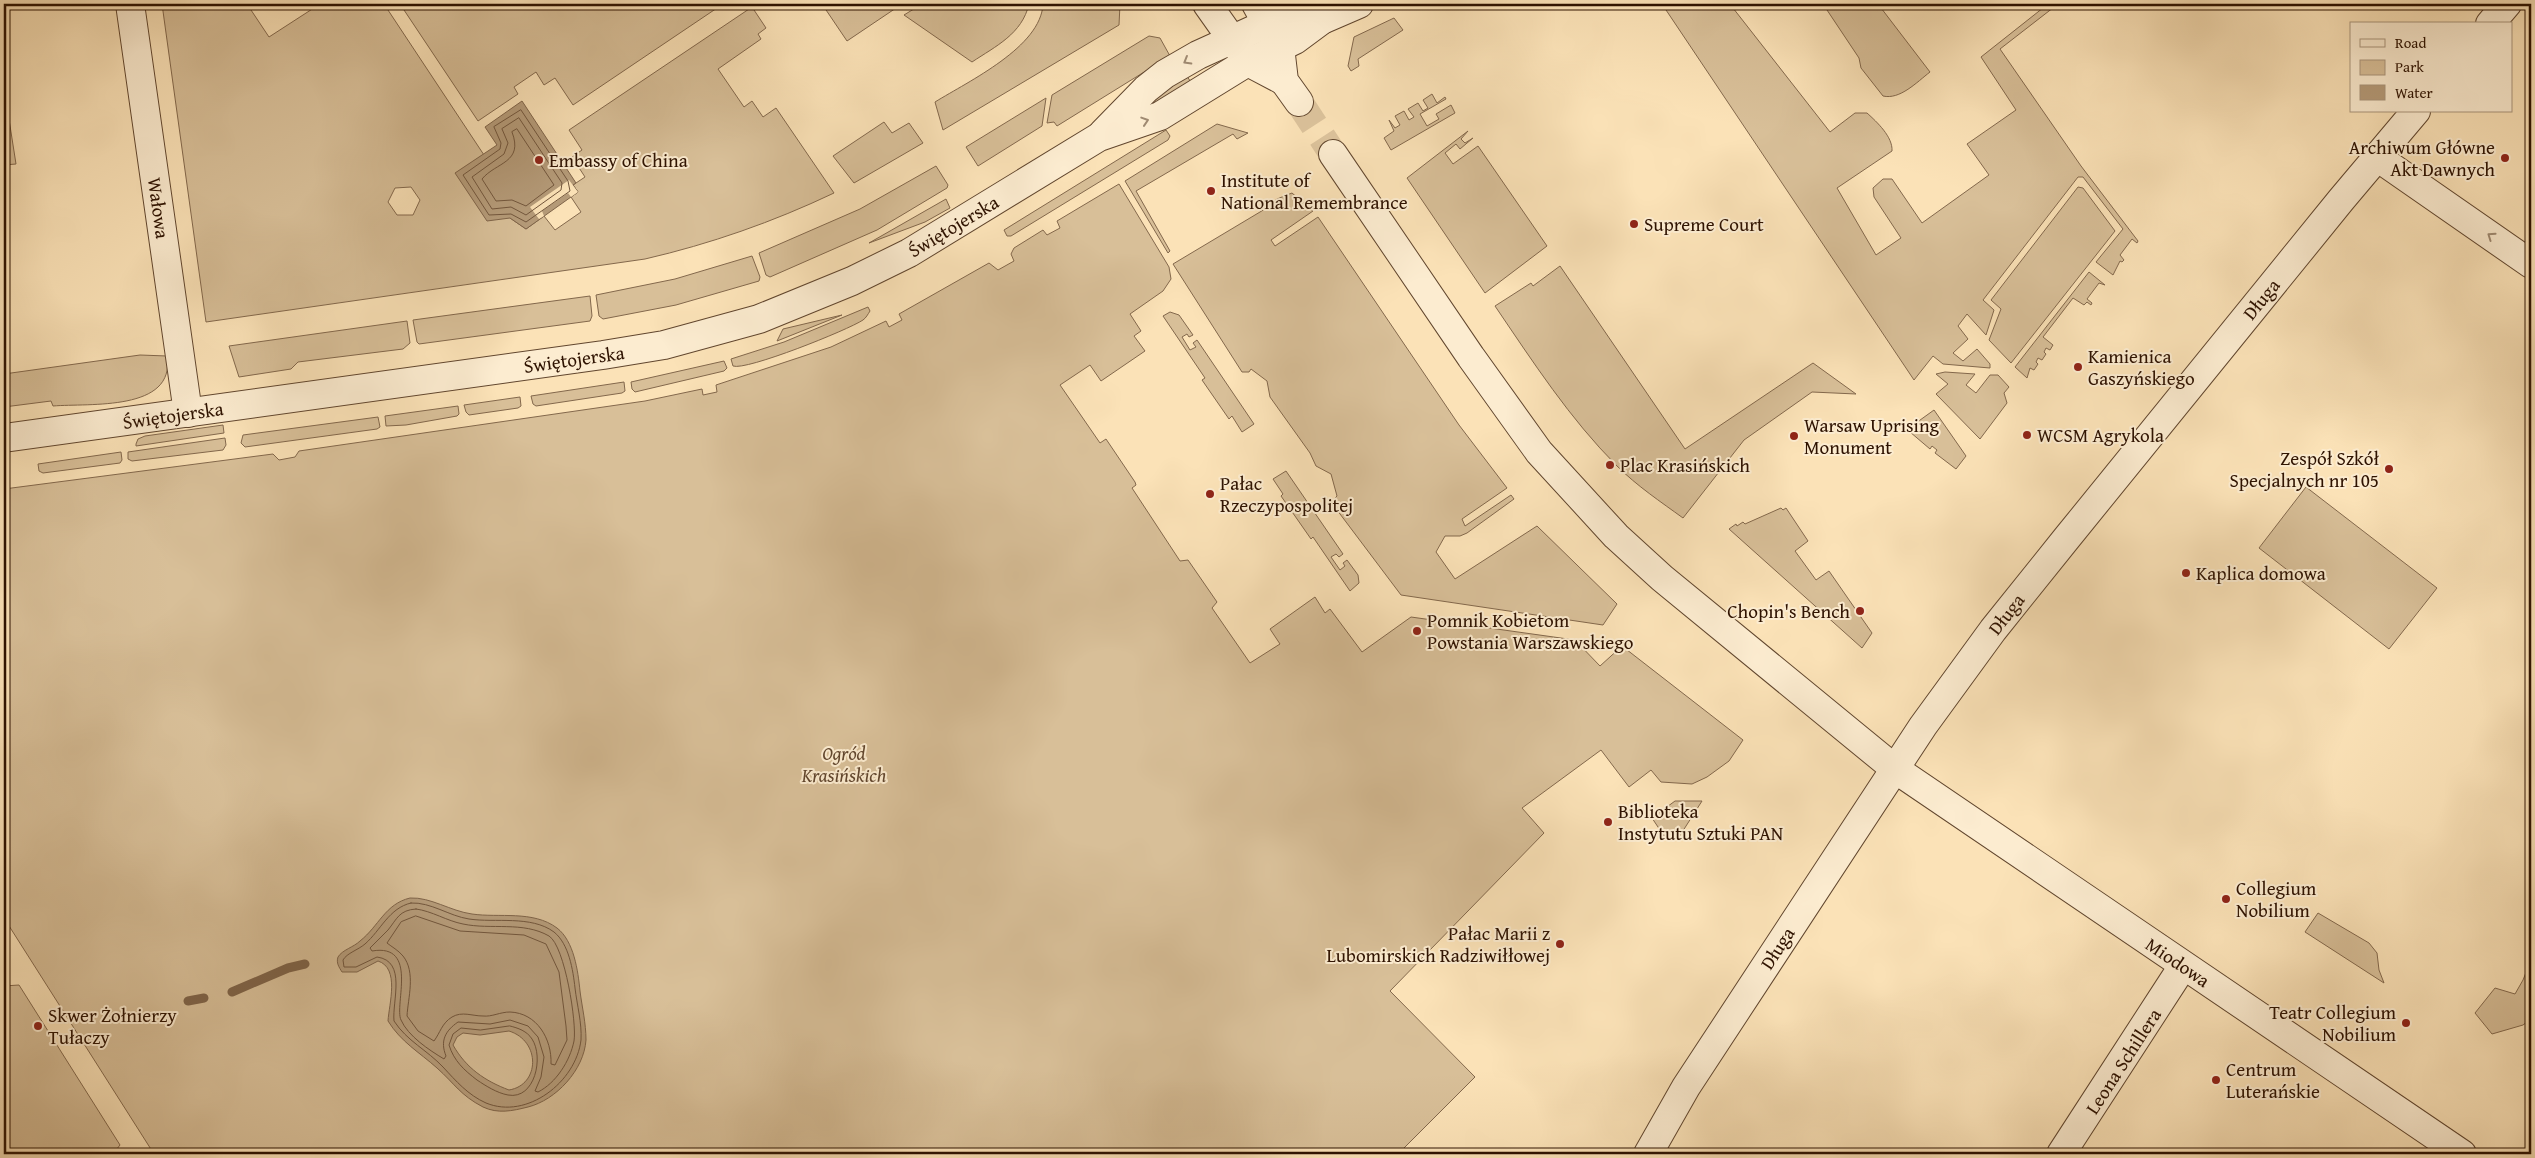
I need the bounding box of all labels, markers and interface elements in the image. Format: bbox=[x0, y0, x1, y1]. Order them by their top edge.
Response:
legend bbox=[2350, 22, 2512, 112]
text: Road bbox=[2395, 32, 2426, 53]
one-way arrow bbox=[1183, 55, 1192, 65]
text: Park bbox=[2395, 56, 2424, 77]
text: Water bbox=[2395, 82, 2433, 103]
one-way arrow bbox=[1140, 117, 1149, 127]
place label: Archiwum Główne Akt Dawnych bbox=[2349, 133, 2495, 183]
place label: Embassy of China bbox=[549, 146, 688, 174]
marker: Archiwum Główne Akt Dawnych bbox=[2499, 152, 2511, 164]
marker: Embassy of China bbox=[533, 154, 545, 166]
place label: Institute of National Remembrance bbox=[1221, 166, 1408, 216]
street label: Wałowa bbox=[141, 176, 177, 240]
marker: Institute of National Remembrance bbox=[1205, 185, 1217, 197]
street label: Świętojerska bbox=[902, 188, 1004, 264]
place label: Supreme Court bbox=[1644, 210, 1764, 238]
marker: Supreme Court bbox=[1628, 218, 1640, 230]
one-way arrow bbox=[2487, 233, 2497, 242]
street label: Długa bbox=[2236, 272, 2286, 326]
street label: Świętojerska bbox=[522, 338, 626, 380]
place label: Kamienica Gaszyńskiego bbox=[2088, 342, 2195, 392]
marker: Kamienica Gaszyńskiego bbox=[2072, 361, 2084, 373]
street label: Świętojerska bbox=[121, 394, 225, 436]
place label: Warsaw Uprising Monument bbox=[1804, 411, 1940, 461]
place label: WCSM Agrykola bbox=[2037, 421, 2164, 449]
marker: WCSM Agrykola bbox=[2021, 429, 2033, 441]
marker: Warsaw Uprising Monument bbox=[1788, 430, 1800, 442]
place label: Zespół Szkół Specjalnych nr 105 bbox=[2229, 444, 2379, 494]
place label: Plac Krasińskich bbox=[1620, 451, 1750, 479]
marker: Plac Krasińskich bbox=[1604, 459, 1616, 471]
marker: Zespół Szkół Specjalnych nr 105 bbox=[2383, 463, 2395, 475]
place label: Pałac Rzeczypospolitej bbox=[1220, 469, 1353, 519]
marker: Pałac Rzeczypospolitej bbox=[1204, 488, 1216, 500]
place label: Kaplica domowa bbox=[2196, 559, 2326, 587]
marker: Kaplica domowa bbox=[2180, 567, 2192, 579]
street label: Długa bbox=[1981, 587, 2031, 641]
place label: Chopin's Bench bbox=[1727, 597, 1850, 625]
marker: Chopin's Bench bbox=[1854, 605, 1866, 617]
place label: Pomnik Kobietom Powstania Warszawskiego bbox=[1427, 606, 1633, 656]
marker: Pomnik Kobietom Powstania Warszawskiego bbox=[1411, 625, 1423, 637]
park label: Ogród Krasińskich bbox=[801, 739, 887, 789]
place label: Biblioteka Instytutu Sztuki PAN bbox=[1618, 797, 1783, 847]
marker: Biblioteka Instytutu Sztuki PAN bbox=[1602, 816, 1614, 828]
place label: Collegium Nobilium bbox=[2236, 874, 2317, 924]
marker: Collegium Nobilium bbox=[2220, 893, 2232, 905]
place label: Pałac Marii z Lubomirskich Radziwiłłowej bbox=[1327, 919, 1550, 969]
street label: Długa bbox=[1753, 921, 1801, 975]
street label: Miodowa bbox=[2140, 930, 2216, 994]
marker: Pałac Marii z Lubomirskich Radziwiłłowej bbox=[1554, 938, 1566, 950]
place label: Teatr Collegium Nobilium bbox=[2269, 998, 2396, 1048]
place label: Skwer Żołnierzy Tułaczy bbox=[48, 1001, 177, 1051]
street label: Leona Schillera bbox=[2078, 1002, 2168, 1120]
marker: Teatr Collegium Nobilium bbox=[2400, 1017, 2412, 1029]
marker: Skwer Żołnierzy Tułaczy bbox=[32, 1020, 44, 1032]
place label: Centrum Luterańskie bbox=[2226, 1055, 2320, 1105]
marker: Centrum Luterańskie bbox=[2210, 1074, 2222, 1086]

